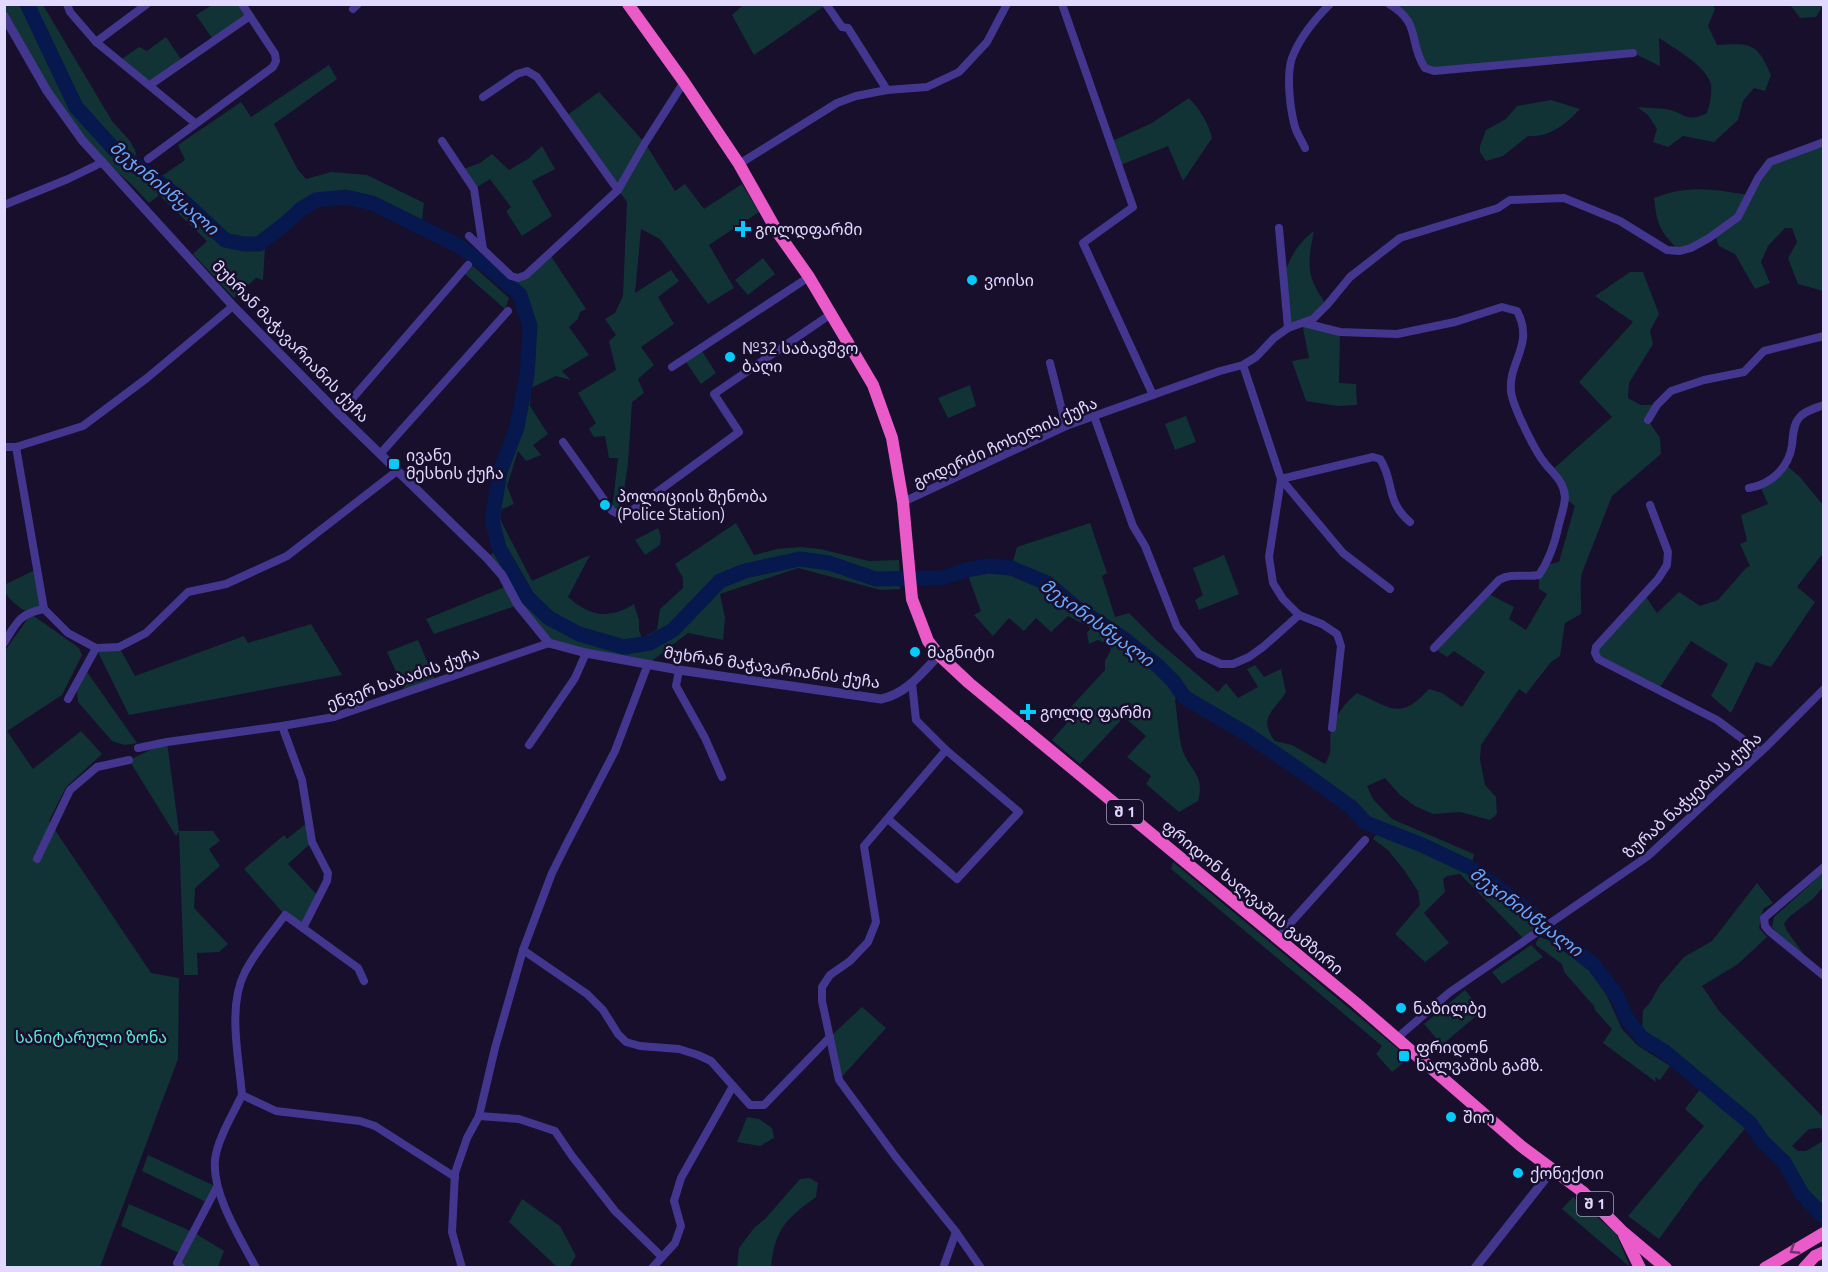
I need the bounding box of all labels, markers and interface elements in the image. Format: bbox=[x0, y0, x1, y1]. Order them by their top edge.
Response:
water label: მეჯინისწყალი bbox=[105, 136, 223, 240]
place label: გოლდფარმი bbox=[755, 220, 863, 240]
marker: გოლდფარმი bbox=[736, 222, 750, 236]
street label: მუხრან მაჭავარიანის ქუჩა bbox=[208, 256, 373, 426]
place label: ვოისი bbox=[984, 271, 1034, 290]
marker: ვოისი bbox=[965, 273, 979, 287]
place label: №32 საბავშვო ბაღი bbox=[742, 339, 858, 376]
marker: №32 საბავშვო ბაღი bbox=[723, 350, 737, 364]
street label: გოდერძი ჩოხელის ქუჩა bbox=[910, 393, 1101, 493]
place label: ივანე მესხის ქუჩა bbox=[406, 446, 504, 483]
marker: ივანე მესხის ქუჩა bbox=[387, 457, 401, 471]
place label: პოლიციის შენობა (Police Station) bbox=[617, 487, 768, 524]
marker: პოლიციის შენობა (Police Station) bbox=[598, 498, 612, 512]
water label: მეჯინისწყალი bbox=[1036, 574, 1159, 672]
street label: ენვერ ხაბაძის ქუჩა bbox=[324, 643, 482, 714]
street label: მუხრან მაჭავარიანის ქუჩა bbox=[663, 643, 881, 692]
place label: მაგნიტი bbox=[927, 643, 995, 662]
marker: მაგნიტი bbox=[908, 645, 922, 659]
place label: გოლდ ფარმი bbox=[1040, 703, 1151, 723]
marker: გოლდ ფარმი bbox=[1021, 705, 1035, 719]
street label: ზურაბ ნაჭყებიას ქუჩა bbox=[1619, 728, 1765, 863]
road number: შ 1 bbox=[1107, 800, 1143, 824]
street label: ფრიდონ ხალვაშის გამზირი bbox=[1158, 816, 1347, 980]
water label: მეჯინისწყალი bbox=[1465, 863, 1587, 962]
place label: ნაზილბე bbox=[1413, 999, 1487, 1019]
marker: ნაზილბე bbox=[1394, 1001, 1408, 1015]
park label: სანიტარული ზონა bbox=[15, 1028, 167, 1048]
place label: ფრიდონ ხალვაშის გამზ. bbox=[1416, 1038, 1543, 1076]
marker: ფრიდონ ხალვაშის გამზ. bbox=[1397, 1049, 1411, 1063]
place label: შიო bbox=[1463, 1108, 1495, 1126]
marker: შიო bbox=[1444, 1110, 1458, 1124]
place label: ქონექთი bbox=[1530, 1164, 1604, 1183]
marker: ქონექთი bbox=[1511, 1166, 1525, 1180]
road number: შ 1 bbox=[1577, 1192, 1613, 1216]
one-way arrow bbox=[1790, 1242, 1800, 1254]

